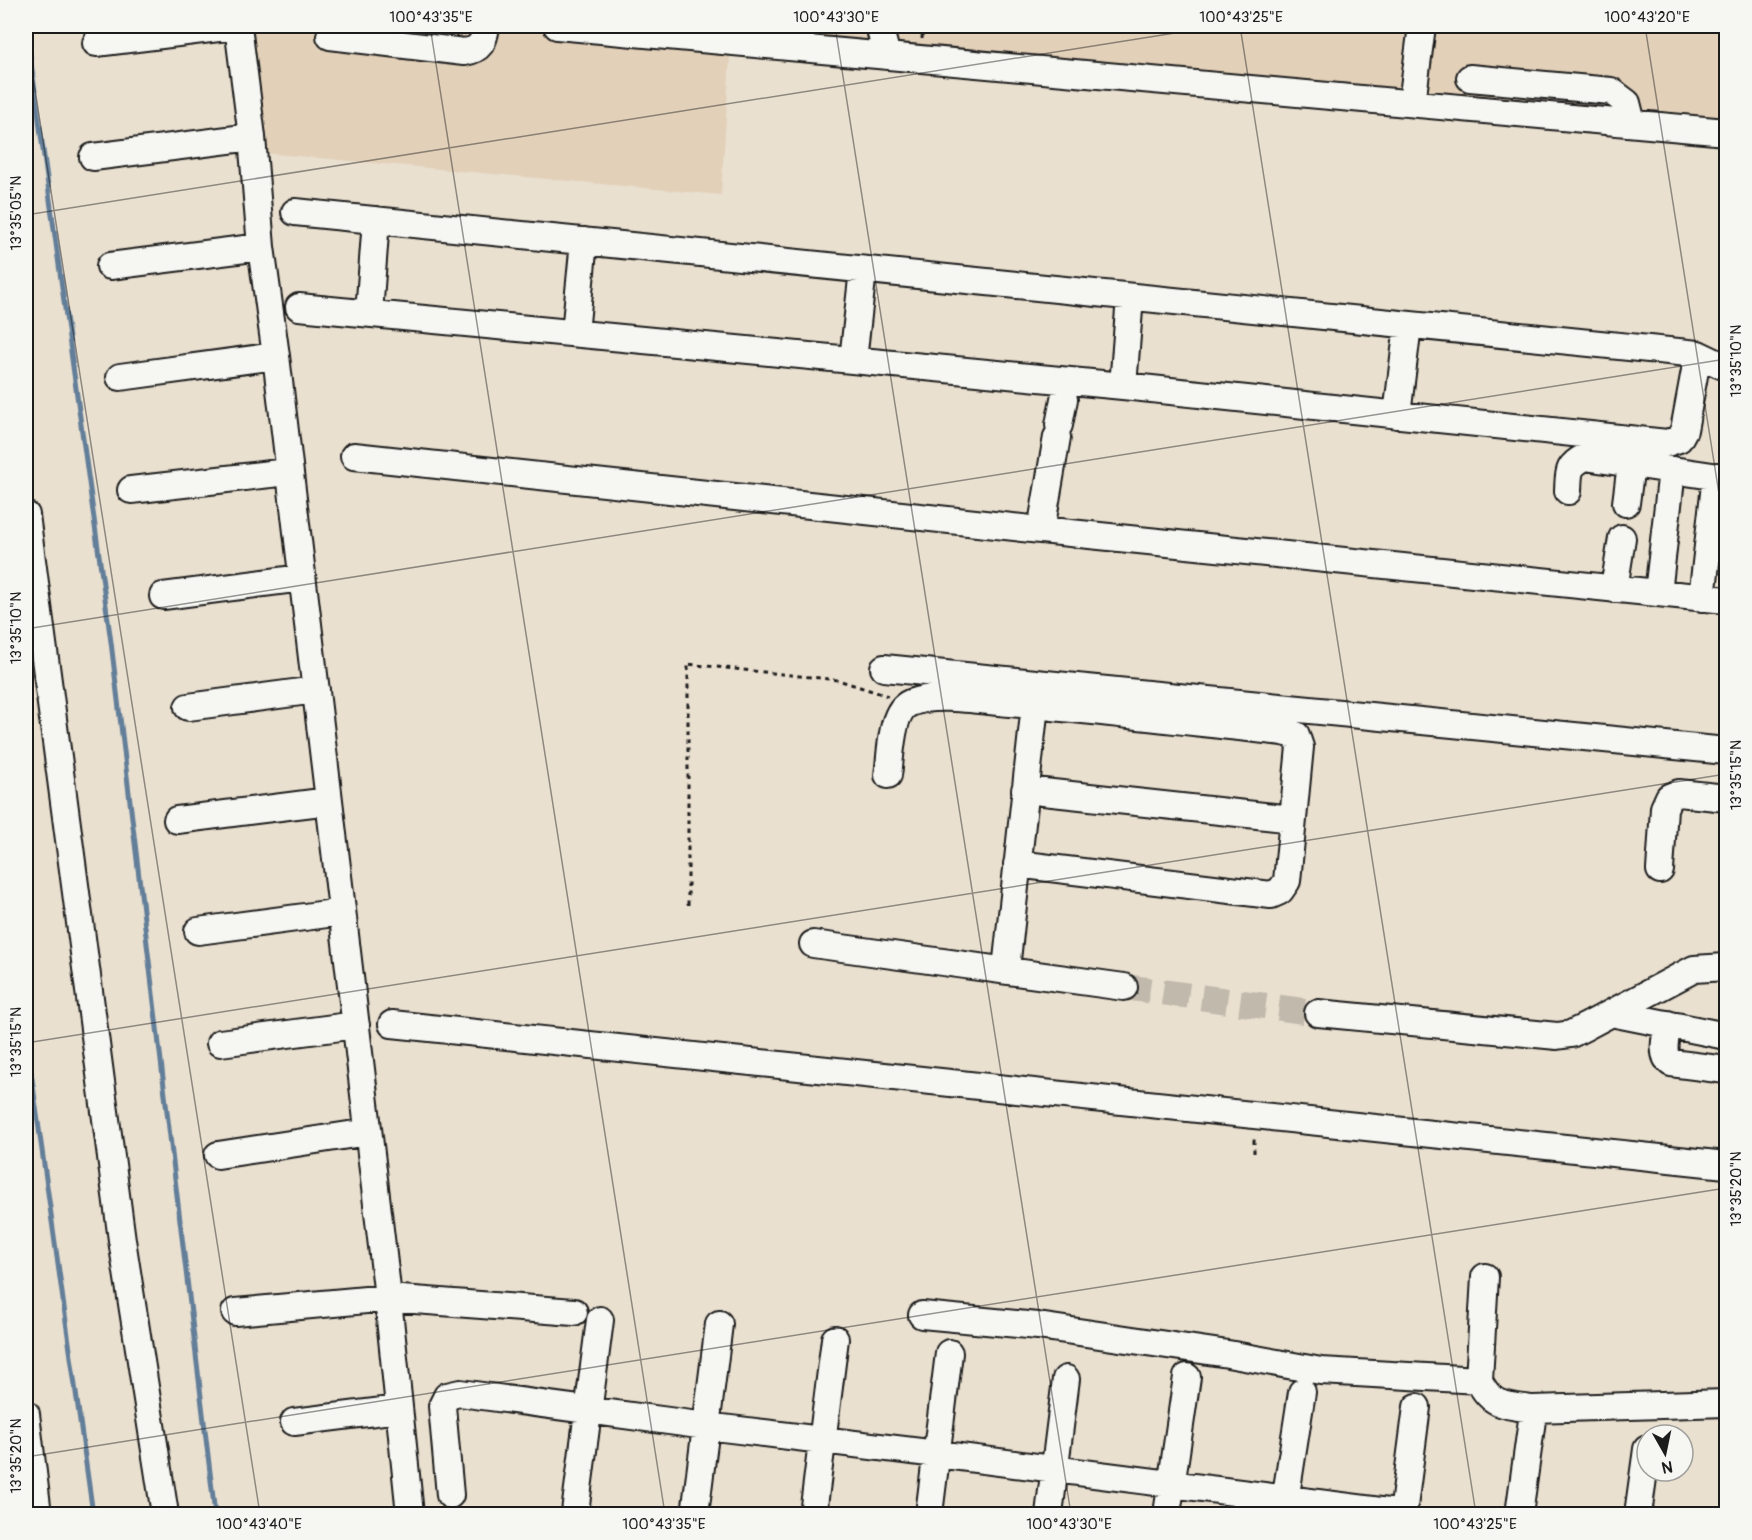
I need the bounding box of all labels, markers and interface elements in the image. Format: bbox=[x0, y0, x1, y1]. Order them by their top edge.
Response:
text: 100°43'35"E bbox=[389, 8, 473, 27]
text: 100°43'30"E bbox=[793, 8, 879, 27]
text: 100°43'25"E bbox=[1199, 8, 1283, 27]
text: 100°43'20"E bbox=[1604, 8, 1690, 27]
text: 13°35'05"N bbox=[7, 176, 26, 250]
text: 13°35'10"N bbox=[1727, 325, 1746, 397]
text: 13°35'10"N bbox=[7, 592, 26, 664]
text: 13°35'15"N bbox=[1727, 740, 1746, 810]
text: 13°35'15"N bbox=[7, 1007, 26, 1077]
text: 13°35'20"N bbox=[1727, 1151, 1746, 1227]
text: 13°35'20"N bbox=[7, 1418, 26, 1494]
north arrow bbox=[1635, 1423, 1695, 1483]
text: N bbox=[1660, 1456, 1674, 1478]
text: 100°43'40"E bbox=[216, 1515, 302, 1534]
text: 100°43'35"E bbox=[622, 1515, 706, 1534]
text: 100°43'30"E bbox=[1026, 1515, 1112, 1534]
text: 100°43'25"E bbox=[1433, 1515, 1517, 1534]

